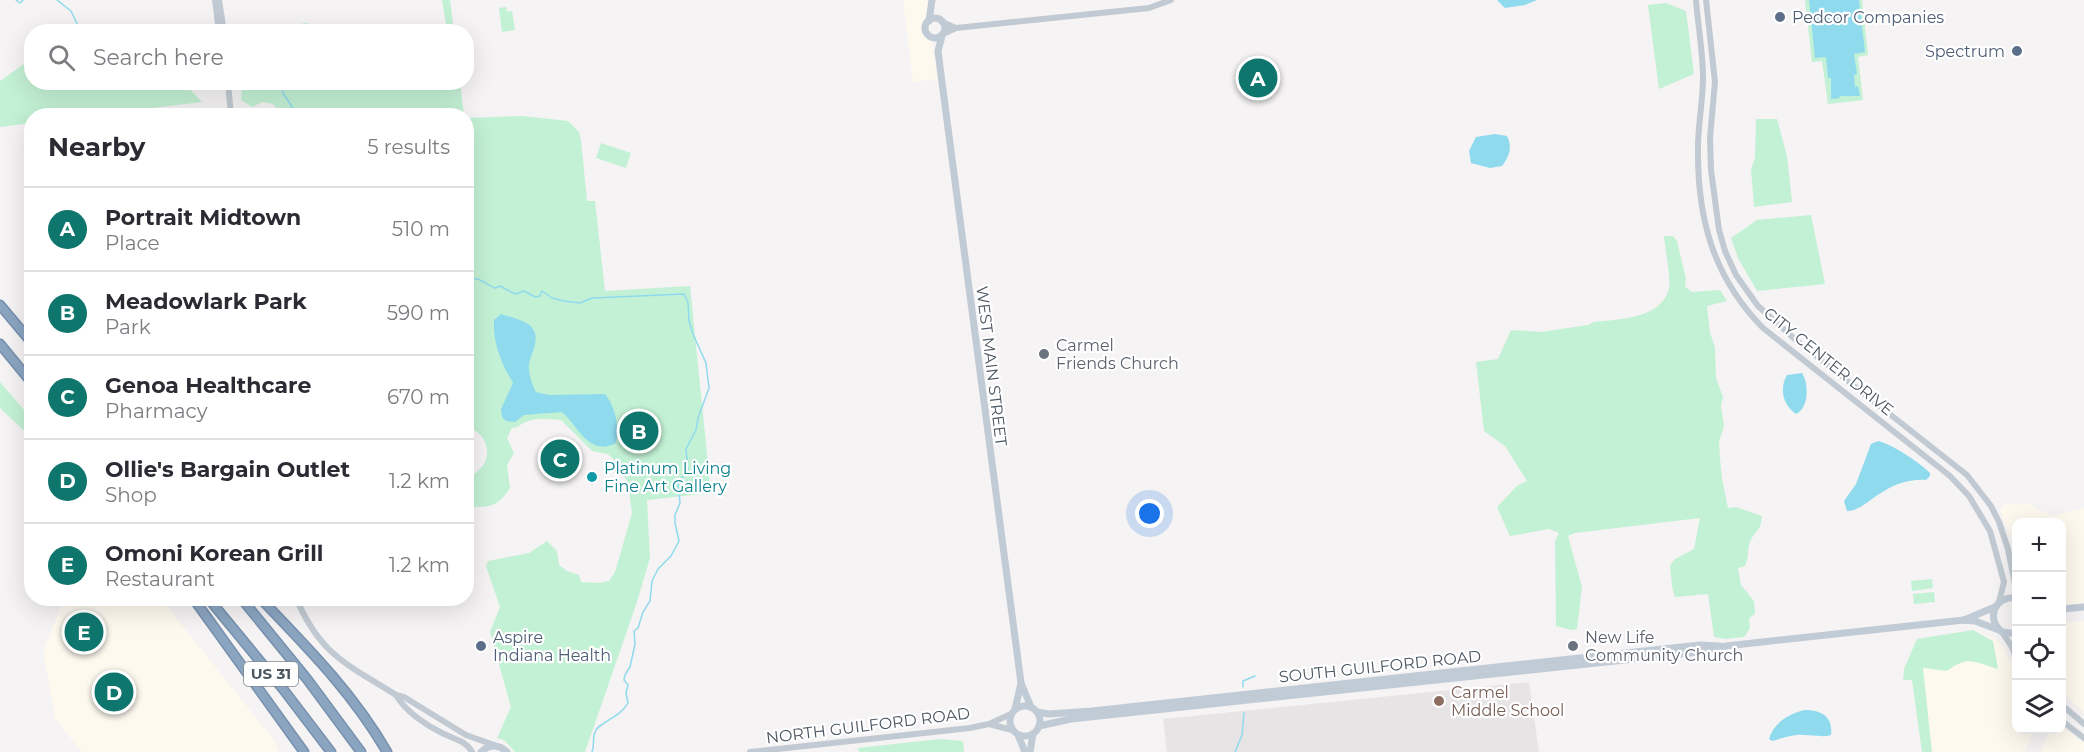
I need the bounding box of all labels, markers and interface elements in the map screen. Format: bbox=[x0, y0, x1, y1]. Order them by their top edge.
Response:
place label: Pedcor Companies bbox=[1792, 8, 1944, 27]
marker: Pedcor Companies bbox=[1773, 10, 1787, 24]
search box bbox=[24, 24, 474, 90]
icon: search bbox=[45, 41, 78, 74]
place label: Spectrum bbox=[1925, 42, 2005, 61]
text: Search here bbox=[93, 44, 224, 71]
marker: Spectrum bbox=[2010, 44, 2024, 58]
pin: A bbox=[1238, 56, 1278, 100]
text: Nearby bbox=[48, 131, 145, 163]
text: 5 results bbox=[367, 135, 450, 159]
text: Portrait Midtown bbox=[105, 204, 301, 231]
text: A bbox=[60, 217, 75, 241]
text: 510 m bbox=[392, 217, 450, 241]
text: Place bbox=[105, 231, 160, 255]
street label: WEST MAIN STREET bbox=[972, 285, 1011, 448]
text: Meadowlark Park bbox=[105, 288, 307, 315]
text: B bbox=[60, 301, 75, 325]
text: 590 m bbox=[387, 301, 450, 325]
street label: CITY CENTER DRIVE bbox=[1760, 303, 1897, 420]
text: Park bbox=[105, 315, 151, 339]
place label: Carmel Friends Church bbox=[1056, 336, 1179, 373]
marker: Carmel Friends Church bbox=[1037, 347, 1051, 361]
text: Genoa Healthcare bbox=[105, 372, 311, 399]
text: C bbox=[60, 385, 75, 409]
text: 670 m bbox=[387, 385, 450, 409]
text: Pharmacy bbox=[105, 399, 208, 423]
pin: B bbox=[620, 408, 658, 454]
pin: C bbox=[540, 436, 580, 482]
text: Ollie's Bargain Outlet bbox=[105, 456, 350, 483]
place label: Platinum Living Fine Art Gallery bbox=[604, 459, 731, 496]
text: D bbox=[59, 469, 76, 493]
text: 1.2 km bbox=[389, 469, 450, 493]
marker: Platinum Living Fine Art Gallery bbox=[585, 470, 599, 484]
text: Shop bbox=[105, 483, 157, 507]
your location bbox=[1135, 499, 1164, 528]
map controls bbox=[2012, 518, 2066, 734]
button: + bbox=[2012, 518, 2066, 572]
text: Omoni Korean Grill bbox=[105, 540, 323, 567]
text: E bbox=[61, 553, 74, 577]
text: 1.2 km bbox=[389, 553, 450, 577]
text: Restaurant bbox=[105, 567, 215, 591]
button: − bbox=[2012, 572, 2066, 626]
pin: E bbox=[64, 610, 104, 654]
button: locate bbox=[2012, 626, 2066, 680]
place label: Aspire Indiana Health bbox=[493, 628, 611, 665]
place label: New Life Community Church bbox=[1585, 628, 1743, 665]
marker: Aspire Indiana Health bbox=[474, 639, 488, 653]
marker: New Life Community Church bbox=[1566, 639, 1580, 653]
street label: SOUTH GUILFORD ROAD bbox=[1278, 646, 1482, 687]
road number: US 31 bbox=[244, 662, 298, 686]
pin: D bbox=[94, 670, 134, 714]
button: layers bbox=[2012, 680, 2066, 734]
place label: Carmel Middle School bbox=[1451, 683, 1564, 720]
marker: Carmel Middle School bbox=[1432, 694, 1446, 708]
street label: NORTH GUILFORD ROAD bbox=[765, 704, 971, 747]

